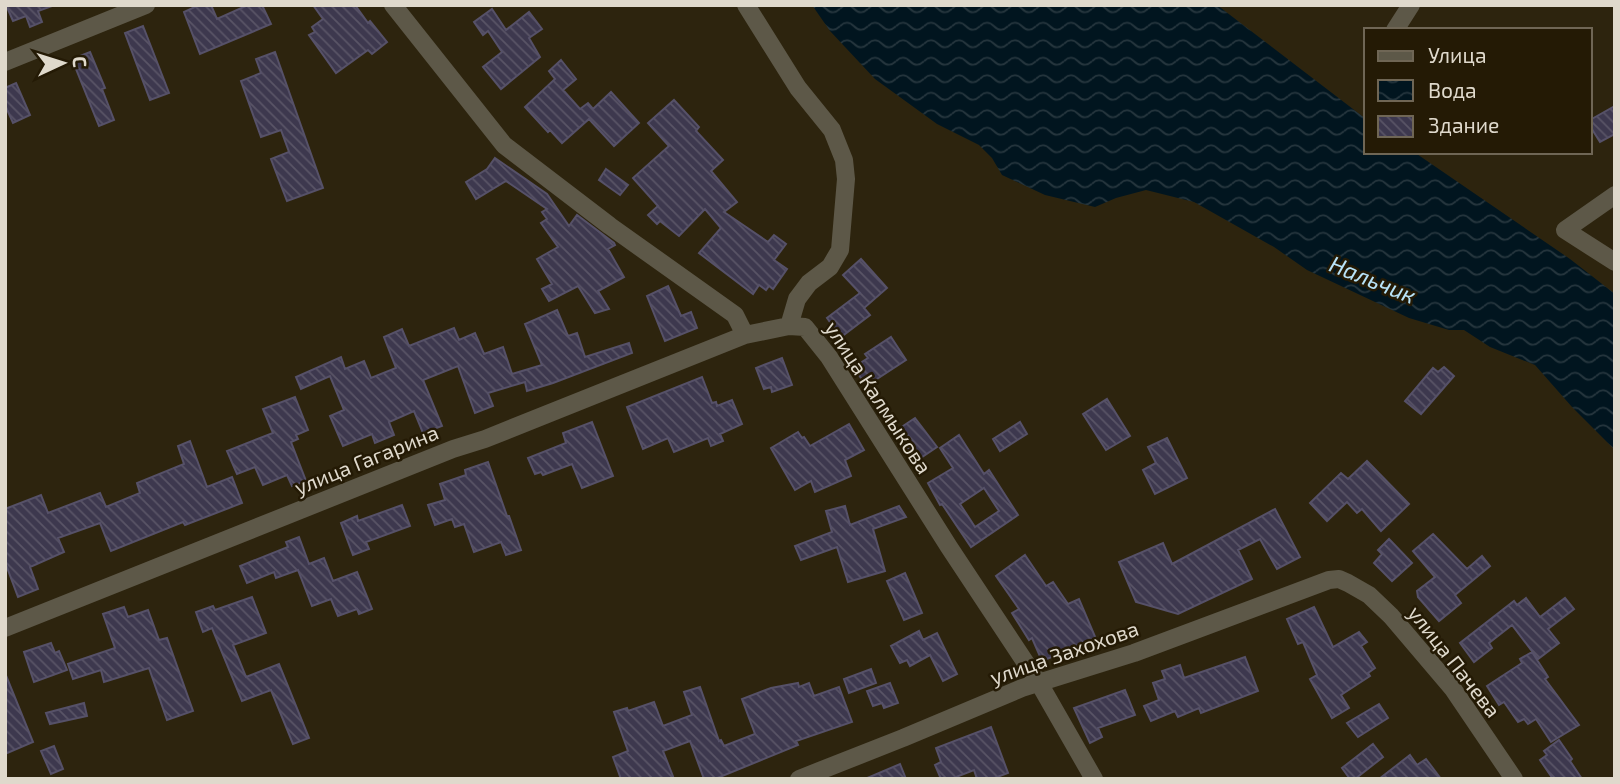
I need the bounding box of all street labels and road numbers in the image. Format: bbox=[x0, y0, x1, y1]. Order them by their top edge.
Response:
street label: улица Калмыкова bbox=[820, 316, 938, 478]
street label: улица Гагарина bbox=[290, 419, 442, 500]
street label: улица Пачева bbox=[1403, 600, 1506, 722]
street label: улица Захохова bbox=[987, 615, 1142, 690]

